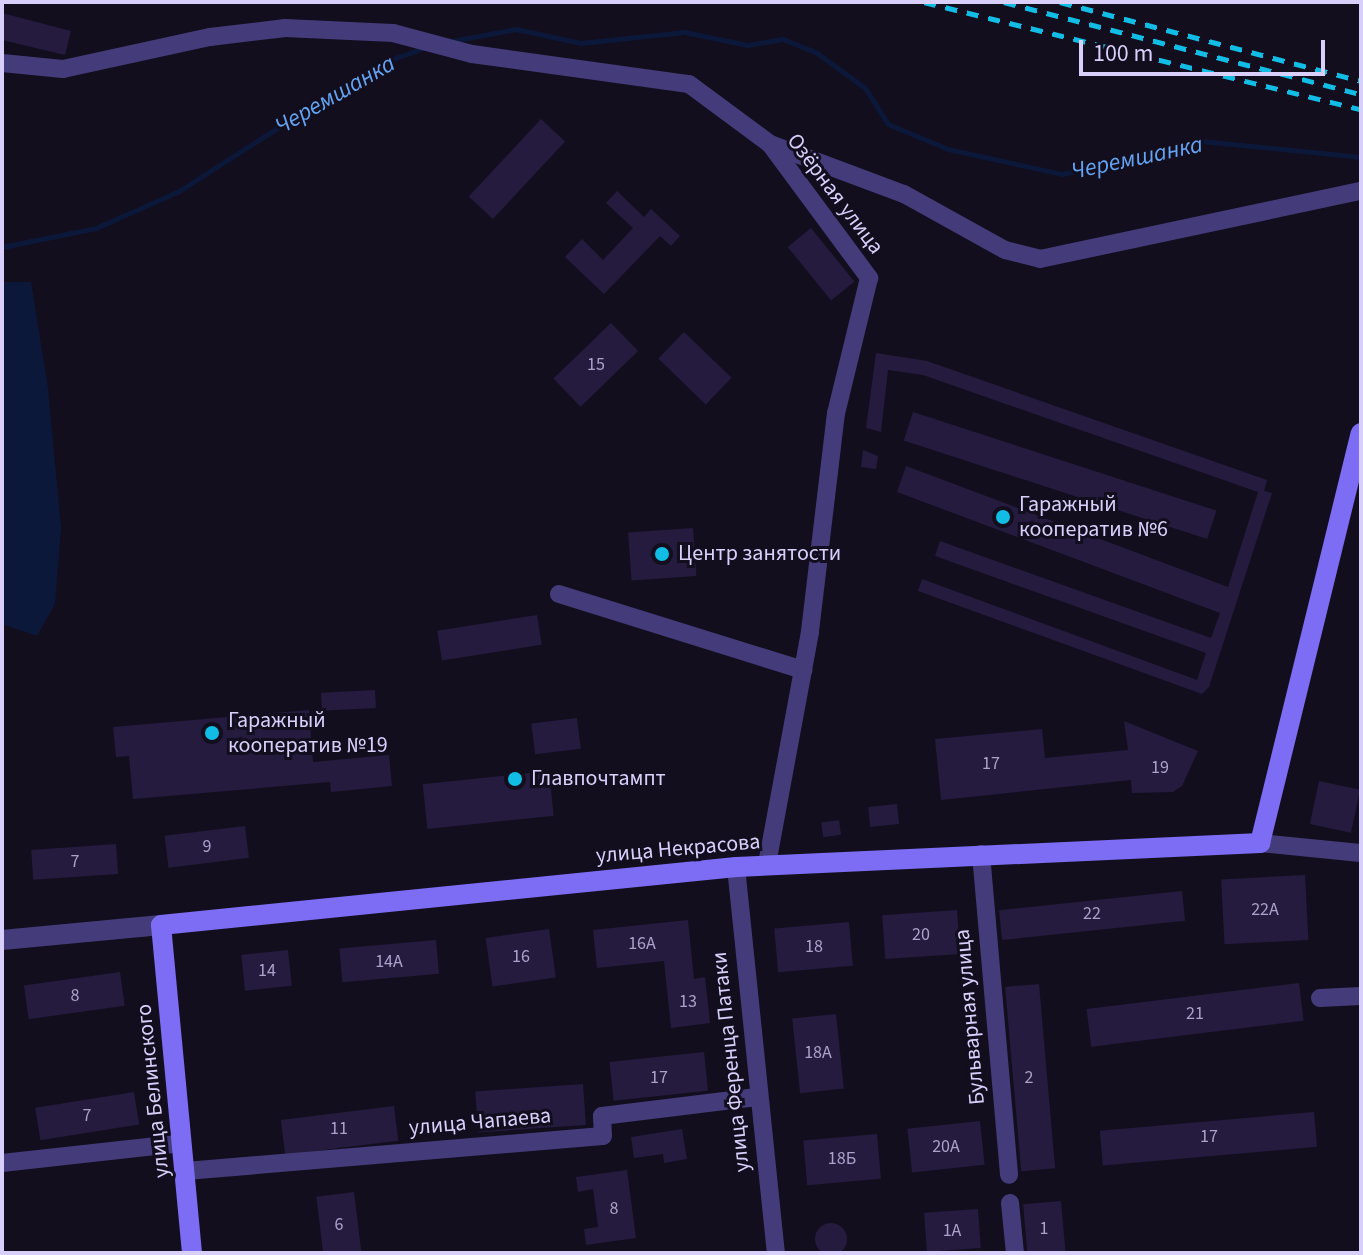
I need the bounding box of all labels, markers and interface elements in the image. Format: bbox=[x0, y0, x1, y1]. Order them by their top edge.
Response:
scale bar bbox=[1083, 24, 1329, 74]
text: 100 m bbox=[1093, 36, 1153, 71]
water label: Черемшанка bbox=[270, 49, 400, 141]
street label: Озёрная улица bbox=[781, 128, 889, 260]
water label: Черемшанка bbox=[1069, 130, 1205, 186]
house number: 15 bbox=[587, 354, 605, 376]
place label: Гаражный кооператив №6 bbox=[1019, 491, 1168, 542]
marker: Гаражный кооператив №6 bbox=[994, 508, 1012, 526]
place label: Центр занятости bbox=[678, 541, 841, 567]
marker: Центр занятости bbox=[653, 545, 671, 563]
place label: Гаражный кооператив №19 bbox=[228, 707, 388, 758]
marker: Гаражный кооператив №19 bbox=[203, 724, 221, 742]
house number: 17 bbox=[982, 753, 1000, 775]
house number: 19 bbox=[1151, 757, 1169, 779]
place label: Главпочтампт bbox=[531, 766, 666, 792]
marker: Главпочтампт bbox=[506, 770, 524, 788]
street label: улица Некрасова bbox=[595, 829, 761, 869]
house number: 9 bbox=[203, 836, 211, 858]
house number: 7 bbox=[71, 851, 79, 873]
house number: 22А bbox=[1251, 899, 1279, 921]
house number: 22 bbox=[1083, 903, 1101, 925]
house number: 20 bbox=[912, 924, 930, 946]
street label: Бульварная улица bbox=[949, 928, 991, 1106]
house number: 16А bbox=[628, 933, 656, 955]
house number: 18 bbox=[805, 936, 823, 958]
house number: 16 bbox=[512, 946, 530, 968]
house number: 14А bbox=[375, 951, 403, 973]
street label: улица Ференца Патаки bbox=[706, 951, 756, 1173]
house number: 14 bbox=[258, 960, 276, 982]
house number: 8 bbox=[71, 985, 79, 1007]
house number: 13 bbox=[679, 991, 697, 1013]
street label: улица Белинского bbox=[131, 1003, 175, 1179]
house number: 21 bbox=[1186, 1003, 1204, 1025]
house number: 18А bbox=[804, 1042, 832, 1064]
house number: 17 bbox=[650, 1067, 668, 1089]
house number: 2 bbox=[1025, 1067, 1033, 1089]
street label: улица Чапаева bbox=[408, 1103, 552, 1141]
house number: 7 bbox=[83, 1105, 91, 1127]
house number: 11 bbox=[330, 1118, 348, 1140]
house number: 17 bbox=[1200, 1126, 1218, 1148]
house number: 20А bbox=[932, 1136, 960, 1158]
house number: 18Б bbox=[828, 1148, 856, 1170]
house number: 8 bbox=[610, 1198, 618, 1220]
house number: 6 bbox=[335, 1214, 343, 1236]
house number: 1 bbox=[1040, 1218, 1048, 1240]
house number: 1А bbox=[943, 1220, 961, 1242]

